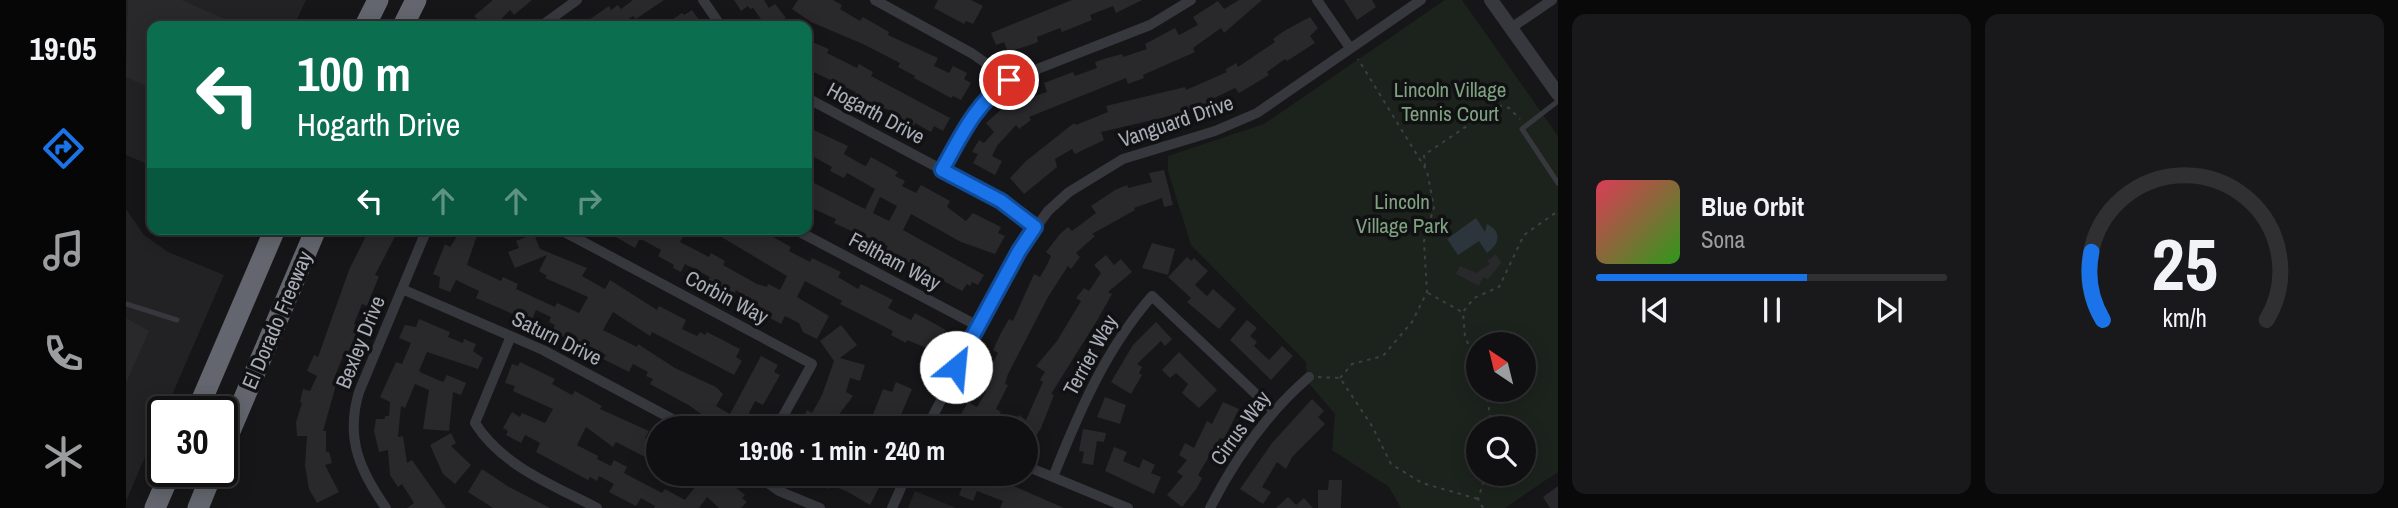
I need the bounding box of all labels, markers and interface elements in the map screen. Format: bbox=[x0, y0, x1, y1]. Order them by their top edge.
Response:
text: 19:05 bbox=[29, 27, 97, 70]
text: 100 m bbox=[297, 40, 411, 106]
icon: left bbox=[182, 49, 273, 140]
pin bbox=[979, 50, 1039, 110]
icon: arrive bbox=[990, 61, 1028, 99]
street label: Hogarth Drive bbox=[822, 75, 930, 151]
park label: Lincoln Village Tennis Court bbox=[1394, 75, 1506, 128]
street label: Vanguard Drive bbox=[1115, 88, 1237, 154]
text: Hogarth Drive bbox=[297, 103, 460, 146]
icon: directions bbox=[39, 124, 88, 173]
icon: left bbox=[351, 182, 389, 220]
icon: ahead bbox=[424, 182, 462, 220]
icon: ahead bbox=[497, 182, 535, 220]
icon: right bbox=[570, 182, 608, 220]
park label: Lincoln Village Park bbox=[1356, 187, 1449, 240]
text: Blue Orbit bbox=[1701, 189, 1804, 224]
text: 25 bbox=[2151, 215, 2218, 313]
text: Sona bbox=[1701, 224, 1745, 255]
street label: Feltham Way bbox=[844, 225, 946, 297]
icon: music bbox=[39, 226, 88, 275]
street label: El Dorado Freeway bbox=[235, 246, 319, 394]
street label: Corbin Way bbox=[680, 263, 774, 331]
street label: Bexley Drive bbox=[328, 291, 392, 393]
icon: previous bbox=[1636, 291, 1674, 329]
icon: pause bbox=[1753, 291, 1791, 329]
icon: next bbox=[1870, 291, 1908, 329]
text: km/h bbox=[2162, 301, 2207, 335]
street label: Saturn Drive bbox=[507, 304, 607, 372]
street label: Terrier Way bbox=[1056, 309, 1124, 401]
icon: phone bbox=[39, 329, 88, 378]
position arrow bbox=[919, 330, 993, 404]
north arrow bbox=[1466, 332, 1536, 402]
map controls bbox=[1466, 332, 1536, 486]
street label: Cirrus Way bbox=[1203, 385, 1277, 471]
speed limit sign: 30 bbox=[147, 396, 238, 487]
button: search bbox=[1466, 416, 1536, 486]
icon: climate bbox=[39, 432, 88, 481]
text: 19:06 · 1 min · 240 m bbox=[739, 433, 945, 468]

